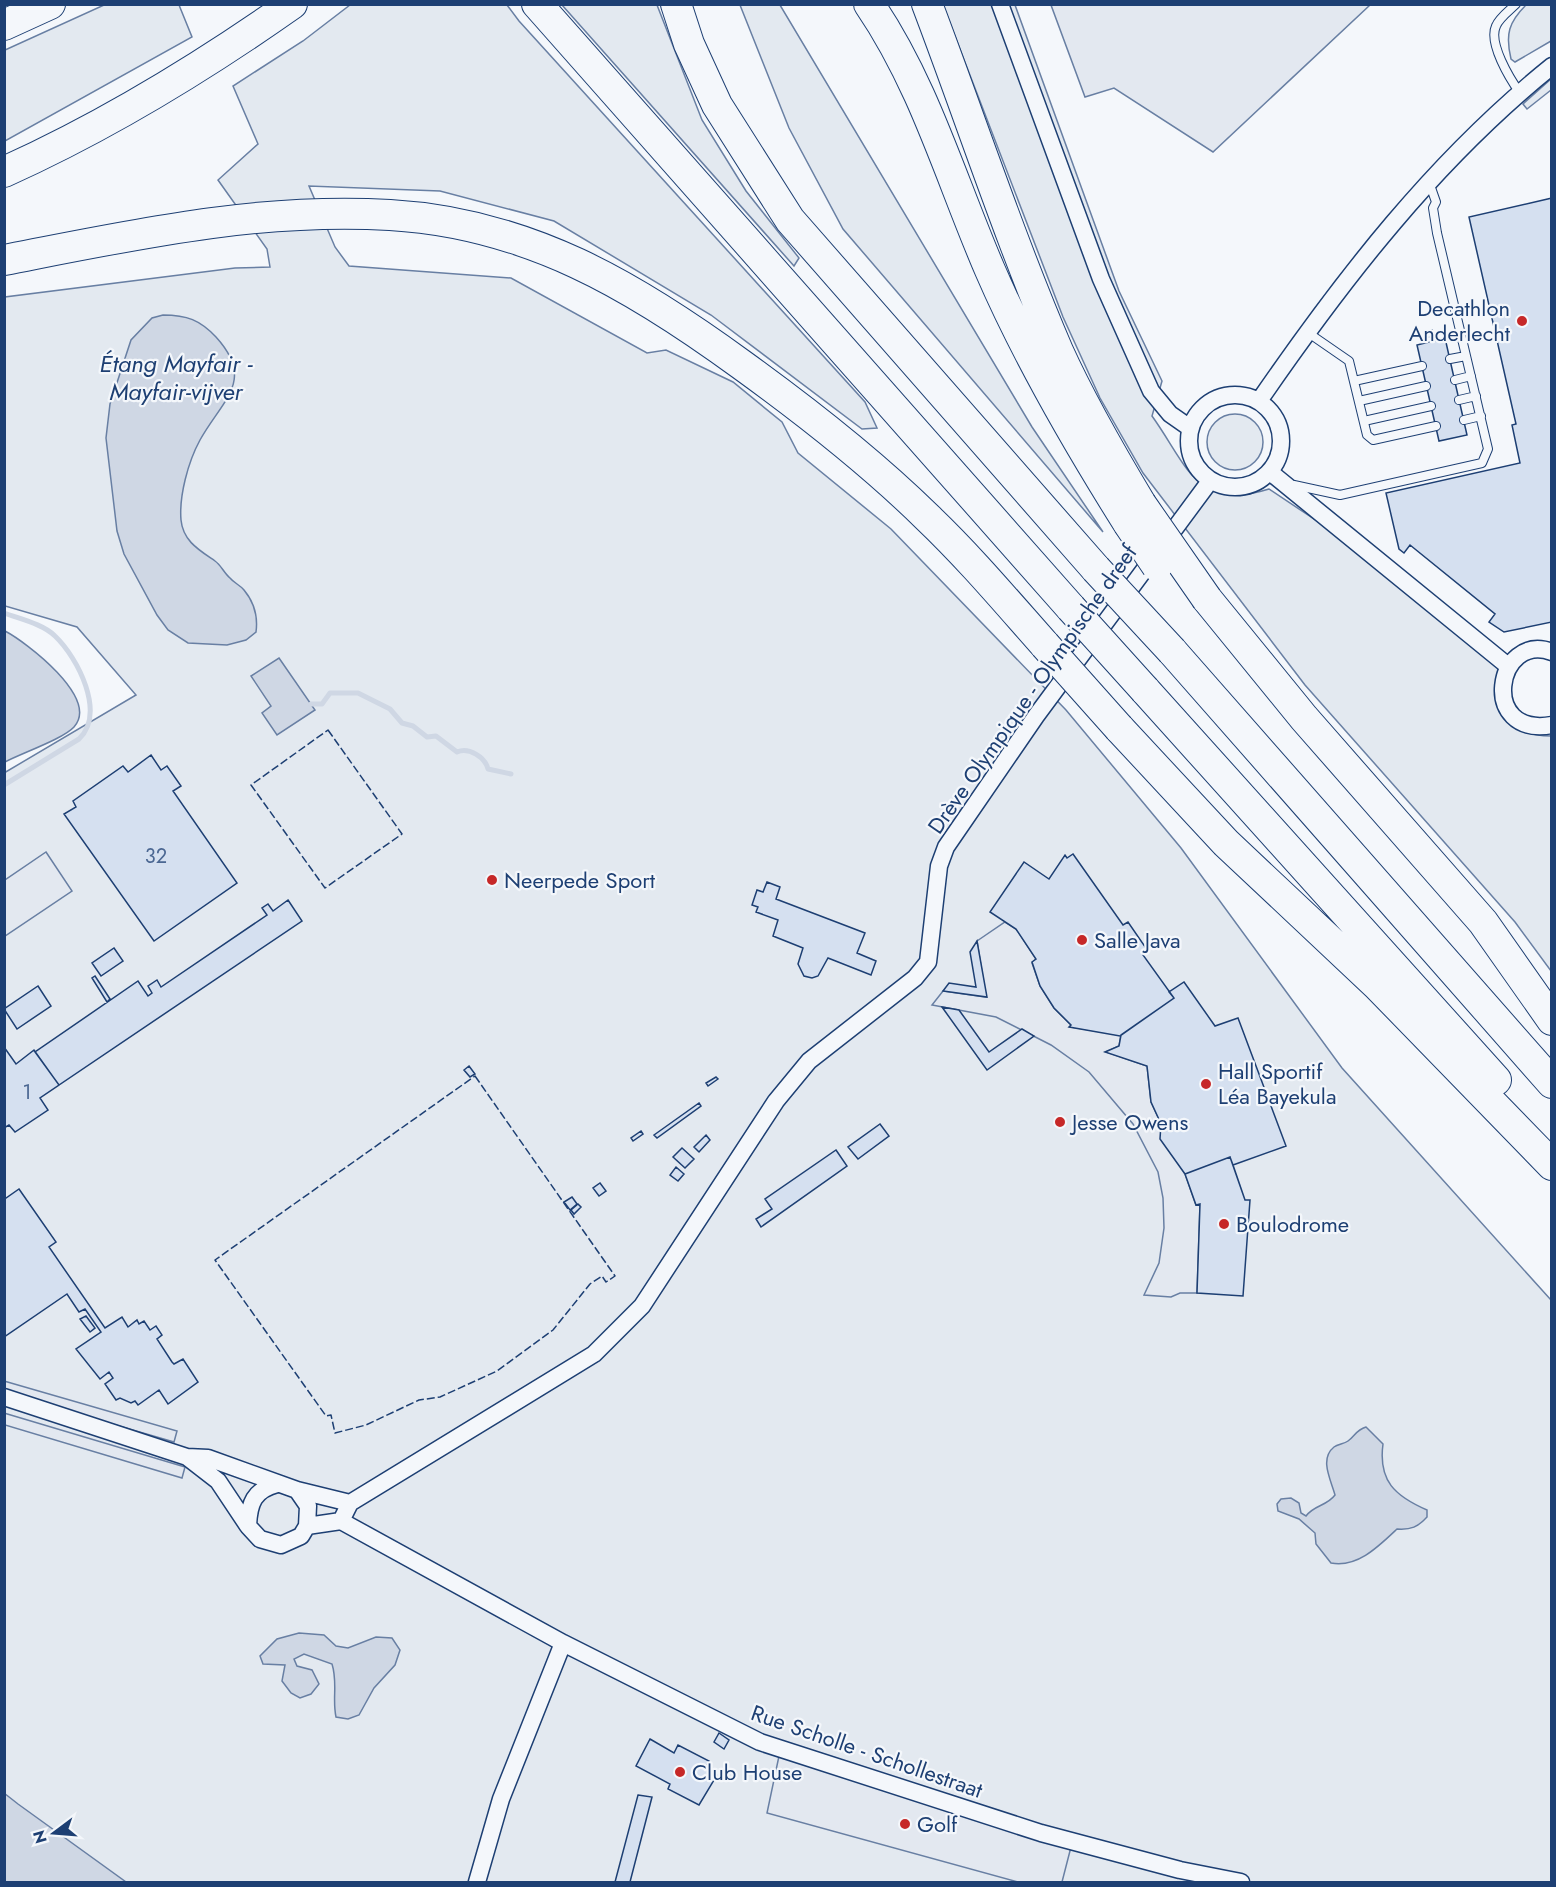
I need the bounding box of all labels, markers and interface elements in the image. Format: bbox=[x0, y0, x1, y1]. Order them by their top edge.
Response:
place label: Decathlon Anderlecht bbox=[1409, 292, 1511, 349]
marker: Decathlon Anderlecht bbox=[1515, 314, 1529, 328]
water label: Étang Mayfair - Mayfair-vijver bbox=[100, 346, 253, 409]
street label: Drève Olympique - Olympische dreef bbox=[919, 537, 1145, 840]
house number: 32 bbox=[145, 842, 167, 871]
place label: Neerpede Sport bbox=[504, 864, 656, 896]
marker: Neerpede Sport bbox=[485, 873, 499, 887]
place label: Salle Java bbox=[1094, 924, 1181, 956]
marker: Salle Java bbox=[1075, 933, 1089, 947]
place label: Hall Sportif Léa Bayekula bbox=[1218, 1055, 1337, 1112]
marker: Hall Sportif Léa Bayekula bbox=[1199, 1077, 1213, 1091]
house number: 1 bbox=[23, 1078, 32, 1107]
place label: Jesse Owens bbox=[1069, 1106, 1188, 1138]
marker: Jesse Owens bbox=[1053, 1115, 1067, 1129]
place label: Boulodrome bbox=[1236, 1208, 1349, 1240]
marker: Boulodrome bbox=[1217, 1217, 1231, 1231]
street label: Rue Scholle - Schollestraat bbox=[747, 1696, 988, 1806]
place label: Club House bbox=[692, 1756, 802, 1788]
marker: Club House bbox=[673, 1765, 687, 1779]
north arrow bbox=[24, 1803, 84, 1863]
place label: Golf bbox=[917, 1808, 958, 1840]
marker: Golf bbox=[898, 1817, 912, 1831]
text: N bbox=[27, 1828, 53, 1846]

